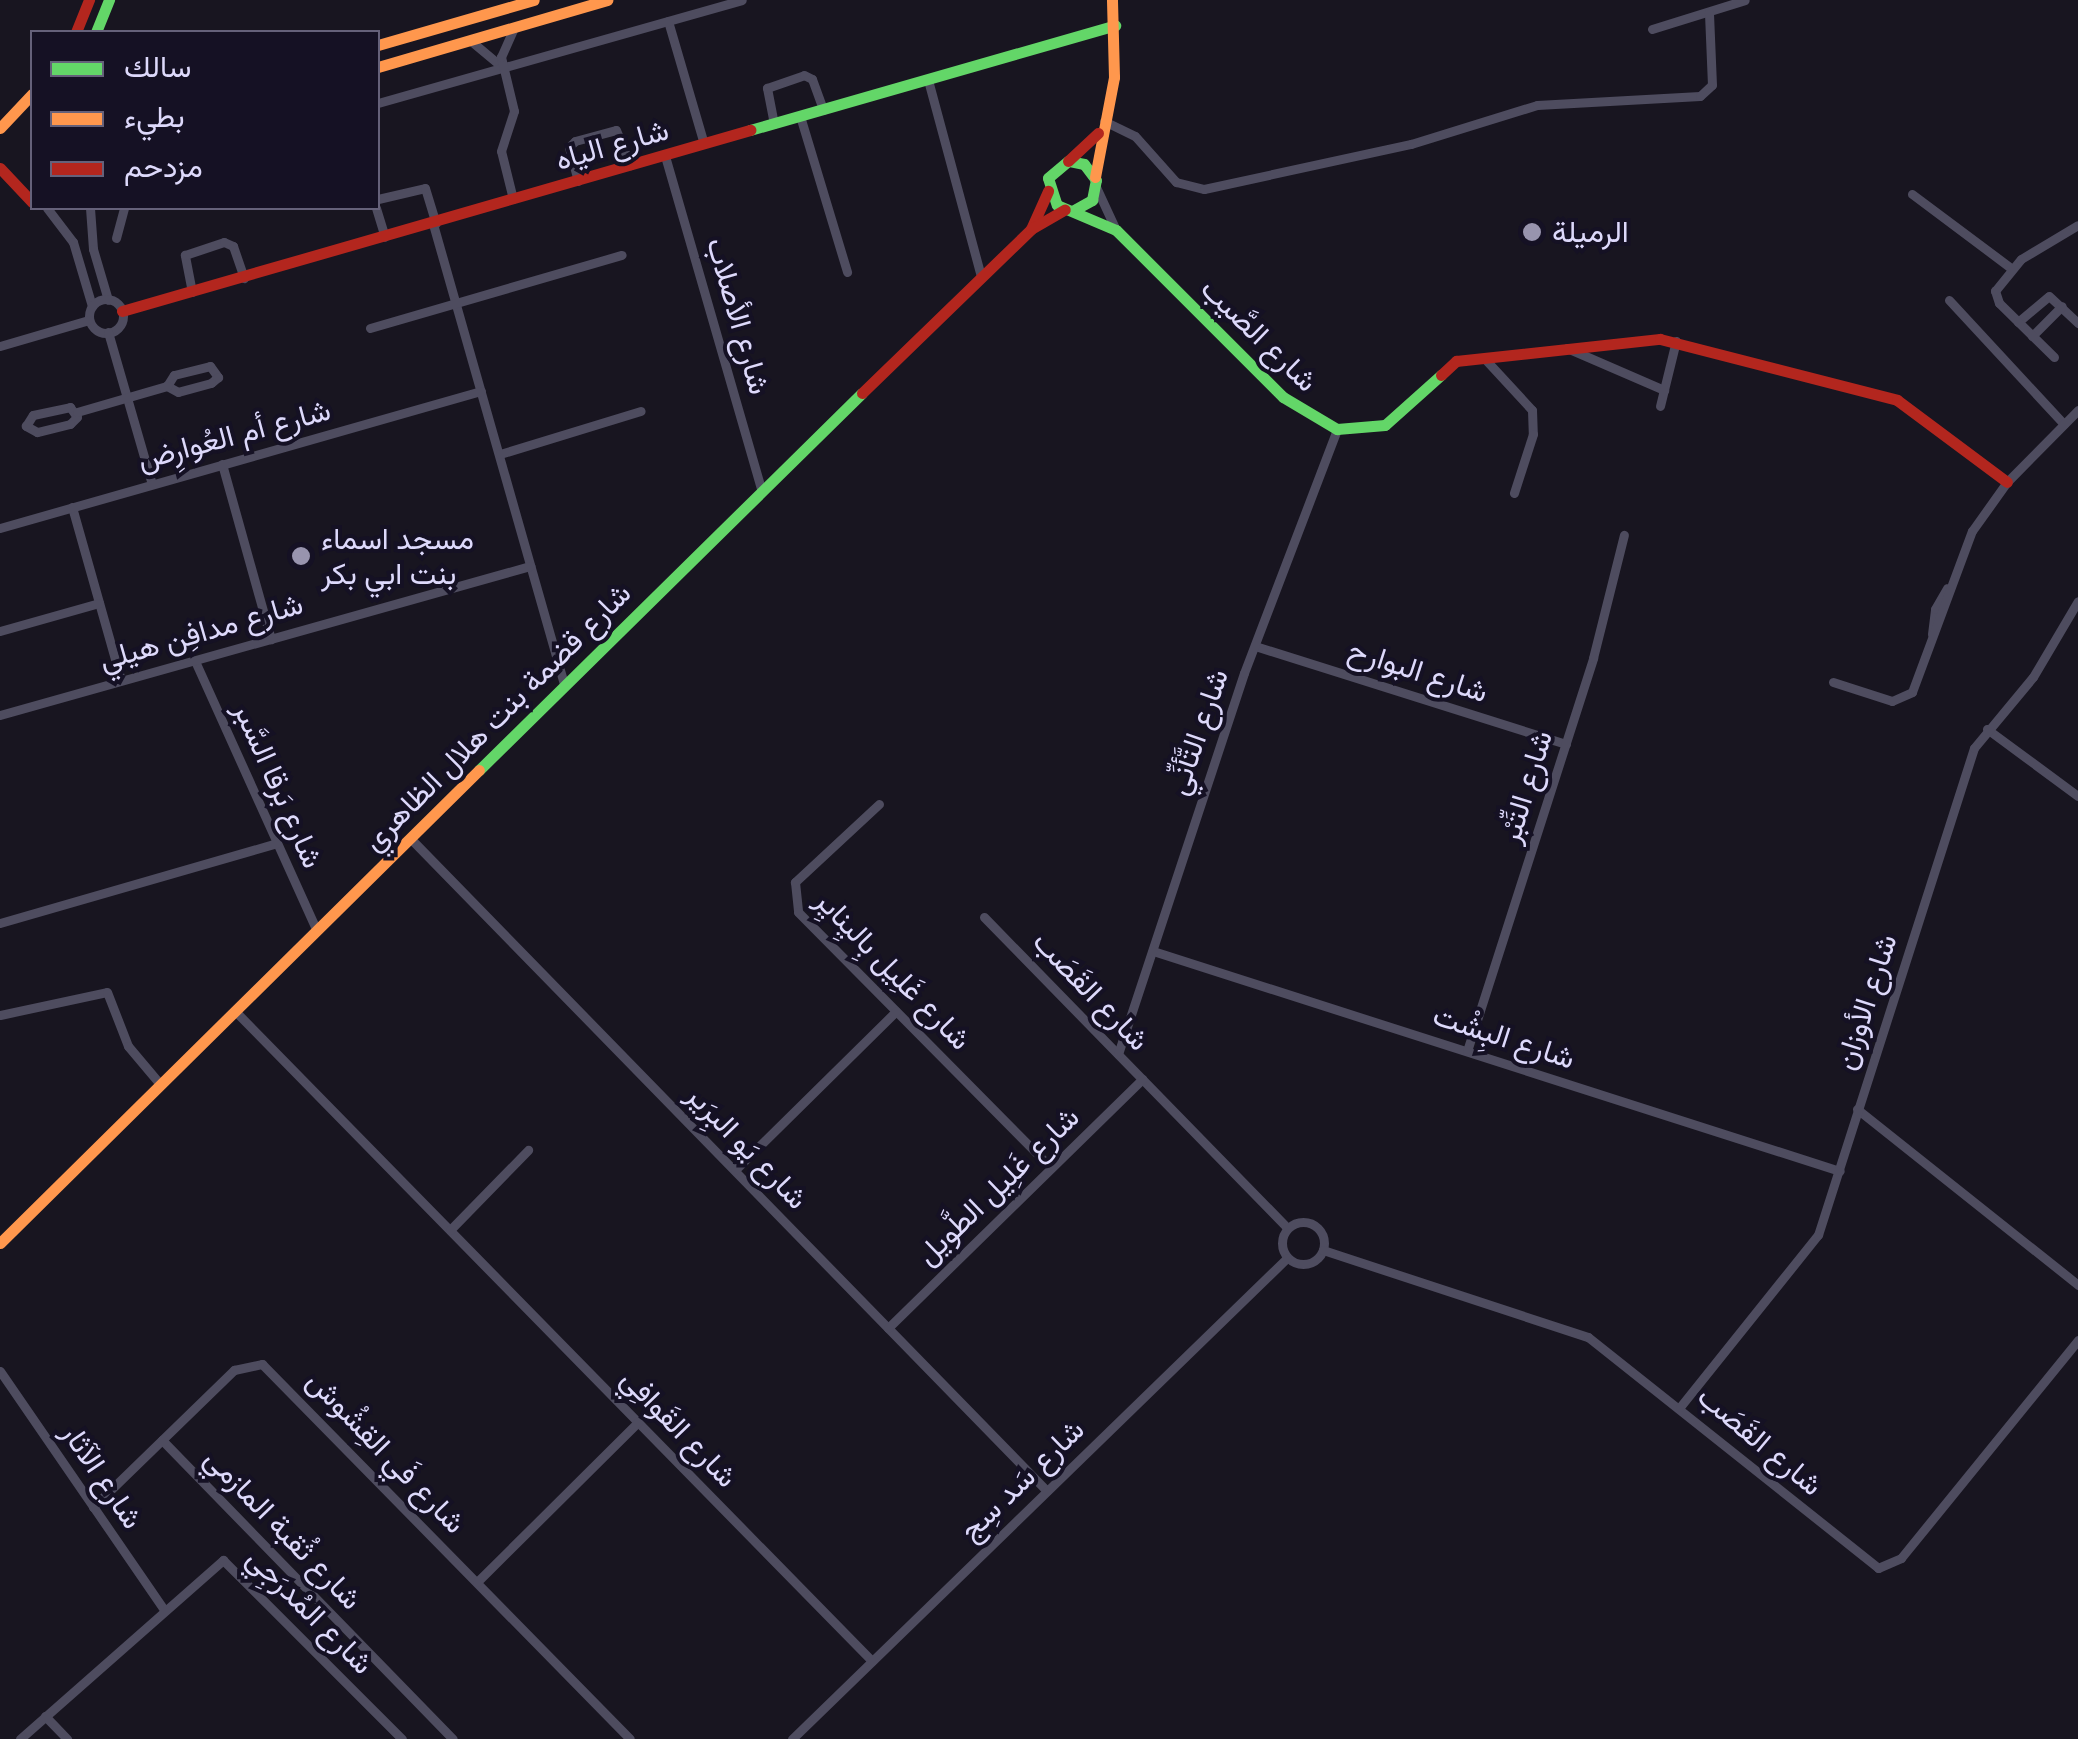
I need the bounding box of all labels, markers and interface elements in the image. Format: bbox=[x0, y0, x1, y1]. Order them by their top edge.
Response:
legend bbox=[30, 30, 380, 210]
text: سالك bbox=[124, 48, 191, 85]
text: بطيء bbox=[124, 98, 185, 135]
street label: شارع الياه bbox=[551, 112, 673, 178]
text: مزدحم bbox=[124, 148, 203, 185]
place label: الرميلة bbox=[1552, 214, 1629, 250]
marker: الرميلة bbox=[1521, 221, 1543, 243]
street label: شارع الأصلاب bbox=[698, 234, 778, 398]
street label: شارع الصَّيب bbox=[1193, 271, 1325, 399]
street label: شارع أم العُوارِض bbox=[134, 392, 334, 478]
place label: مسجد اسماء بنت ابي بكر bbox=[321, 521, 474, 592]
marker: مسجد اسماء بنت ابي بكر bbox=[290, 545, 312, 567]
street label: شارع قضمة بنت هلال الظاهري bbox=[355, 575, 639, 859]
street label: شارع مدافِن هيلي bbox=[95, 586, 307, 678]
street label: شارع البوارح bbox=[1344, 632, 1492, 710]
street label: شارع التَّأنِّي bbox=[1160, 664, 1236, 800]
street label: شارع بَرقا السَّبر bbox=[225, 696, 331, 874]
street label: شارع التِّبْر bbox=[1492, 726, 1560, 848]
street label: شارع غَلِيل بِاليِنايِر bbox=[808, 883, 978, 1057]
street label: شارع القَصَب bbox=[1025, 924, 1157, 1058]
street label: شارع الأوزان bbox=[1827, 930, 1905, 1074]
street label: شارع البِشْت bbox=[1429, 997, 1579, 1077]
street label: شارع يَو البِرَير bbox=[679, 1077, 815, 1217]
street label: شارع غَلِيل الطَّويل bbox=[909, 1099, 1087, 1273]
street label: شارع القَوافِي bbox=[613, 1361, 745, 1495]
street label: شارع فَي القِشُوش bbox=[299, 1363, 473, 1541]
street label: شارع القَصَب bbox=[1690, 1378, 1830, 1504]
street label: شارع سَد سِج bbox=[952, 1412, 1092, 1548]
street label: شارع الآثار bbox=[54, 1416, 150, 1536]
street label: شارع ثُقبة المازمي bbox=[197, 1441, 369, 1617]
street label: شارع المُدرَجِي bbox=[239, 1540, 381, 1682]

